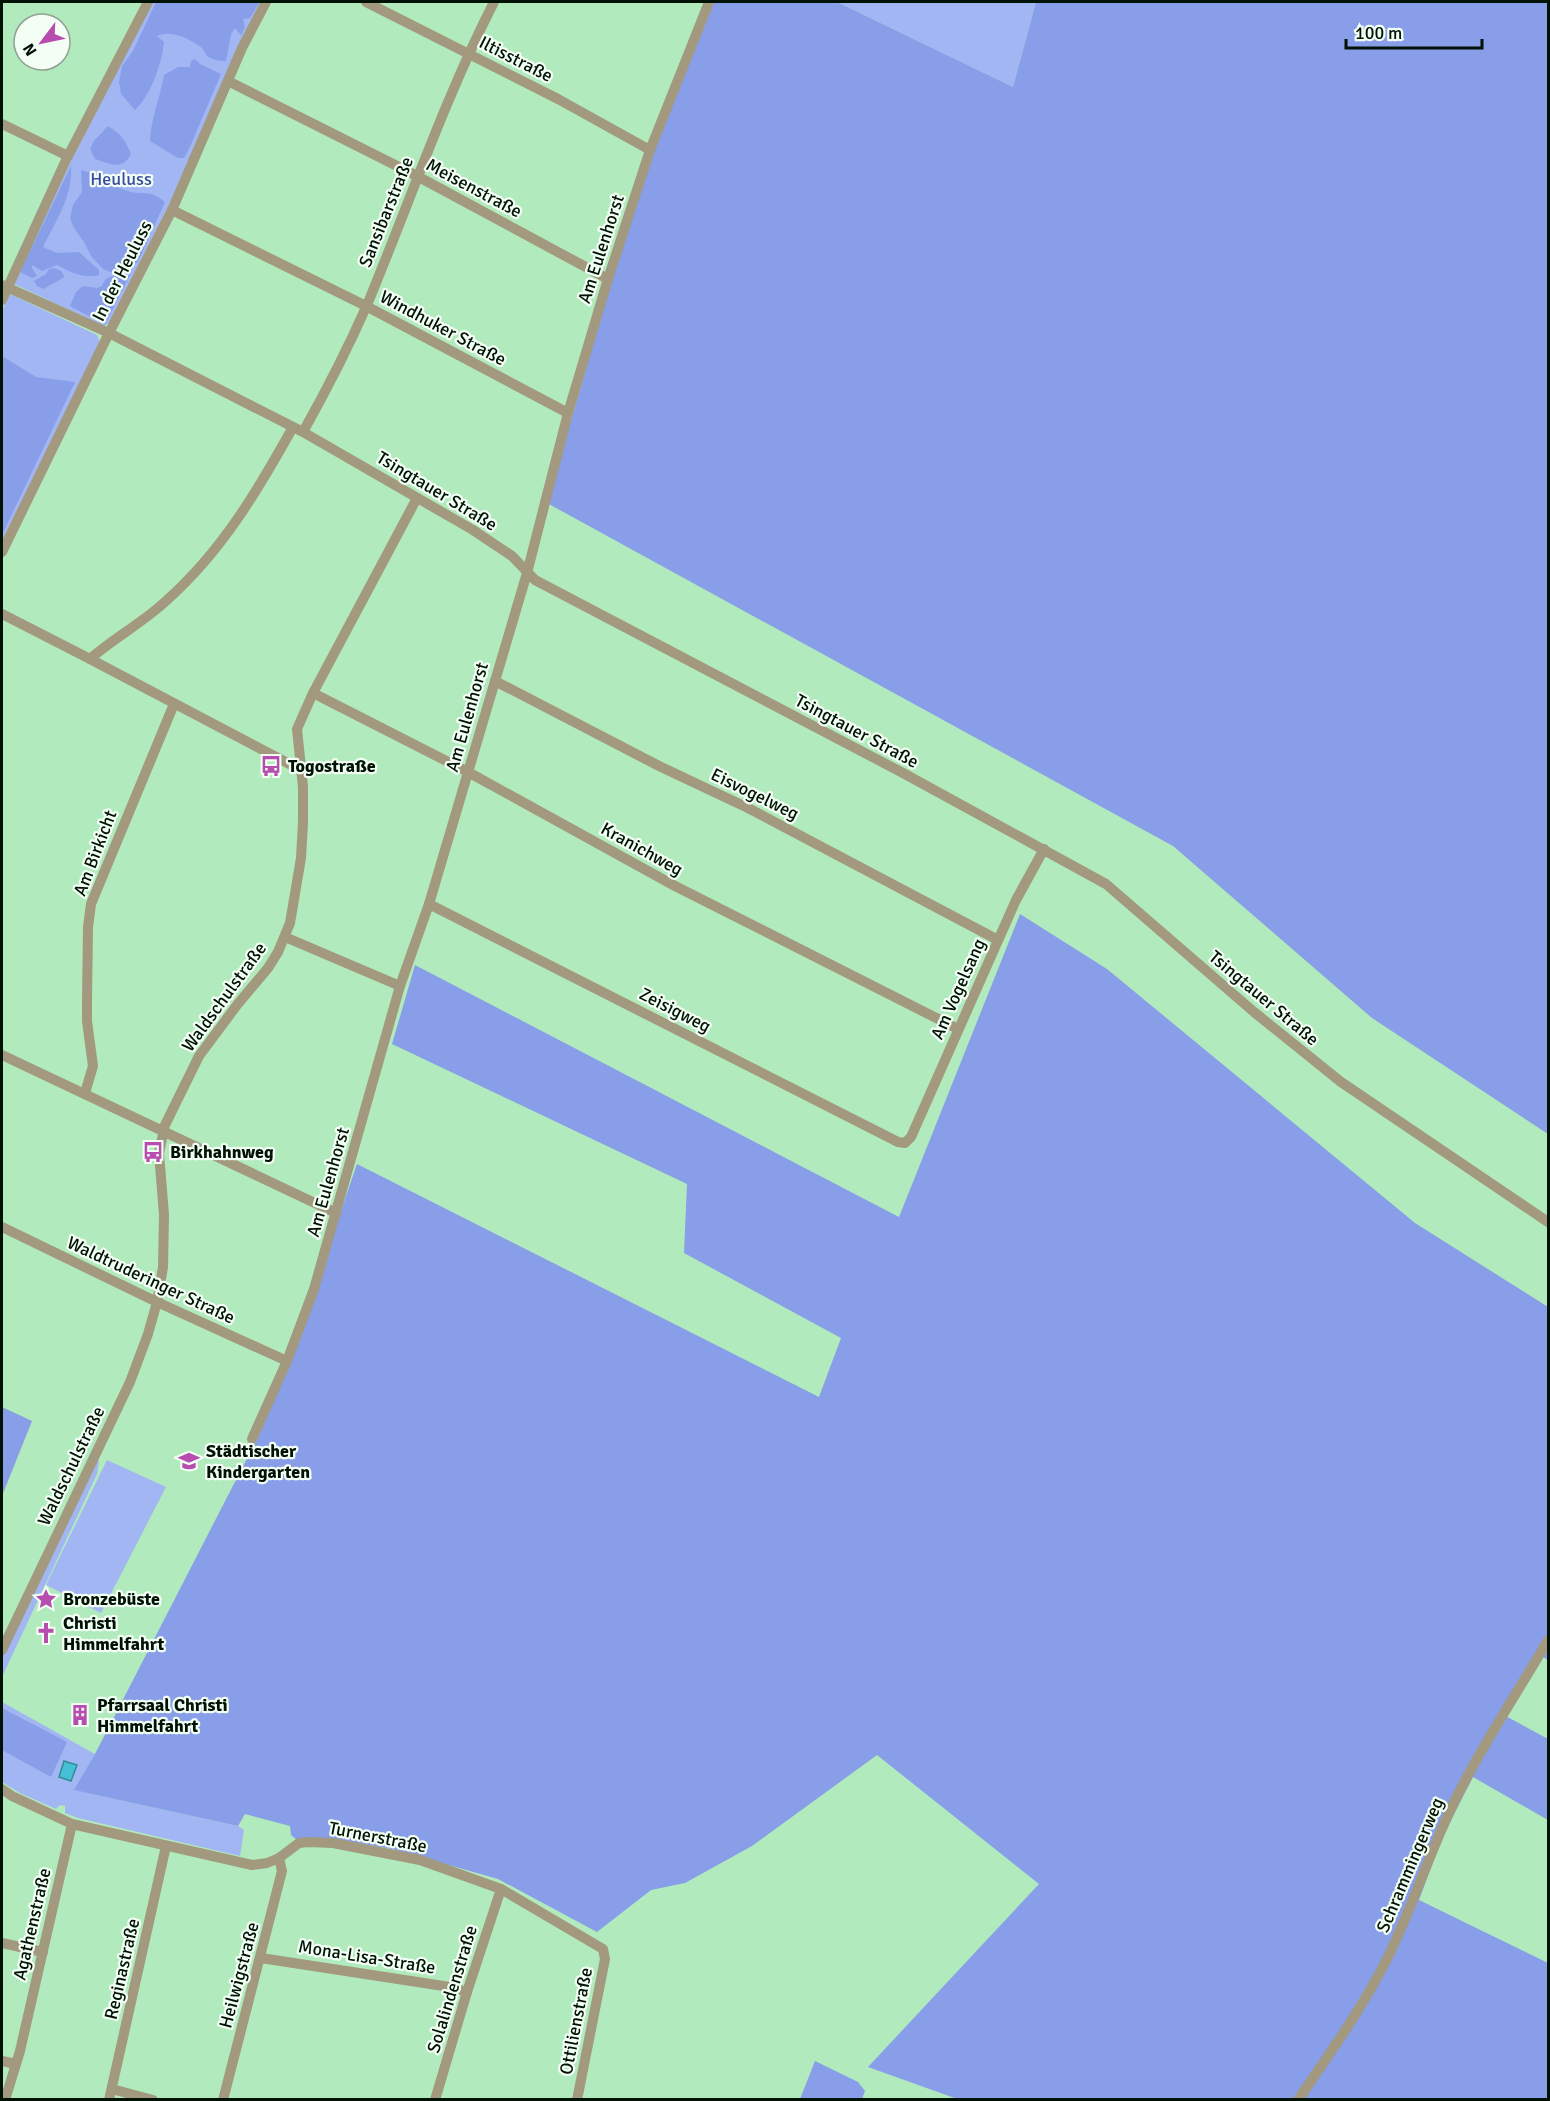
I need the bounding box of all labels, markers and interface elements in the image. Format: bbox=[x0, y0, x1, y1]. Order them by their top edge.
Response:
north arrow bbox=[12, 12, 72, 72]
scale bar bbox=[1346, 12, 1482, 50]
text: 100 m bbox=[1355, 22, 1402, 44]
street label: Iltisstraße bbox=[476, 31, 556, 87]
text: N bbox=[19, 39, 42, 59]
street label: Sansibarstraße bbox=[354, 154, 418, 270]
street label: Meisenstraße bbox=[422, 154, 526, 222]
park label: Heuluss bbox=[90, 168, 152, 190]
street label: Am Eulenhorst bbox=[573, 192, 629, 306]
street label: In der Heuluss bbox=[87, 217, 157, 325]
street label: Windhuker Straße bbox=[376, 286, 510, 370]
street label: Tsingtauer Straße bbox=[373, 446, 501, 536]
street label: Am Eulenhorst bbox=[441, 660, 493, 774]
street label: Tsingtauer Straße bbox=[792, 689, 922, 773]
bus stop icon: Togostraße bbox=[259, 754, 283, 778]
place label: Togostraße bbox=[288, 755, 376, 777]
street label: Eisvogelweg bbox=[707, 763, 803, 825]
street label: Am Birkicht bbox=[69, 807, 121, 899]
street label: Kranichweg bbox=[597, 817, 687, 881]
street label: Am Vogelsang bbox=[926, 935, 990, 1043]
street label: Waldschulstraße bbox=[177, 938, 271, 1056]
street label: Tsingtauer Straße bbox=[1205, 946, 1323, 1050]
street label: Zeisigweg bbox=[636, 983, 714, 1037]
street label: Am Eulenhorst bbox=[302, 1125, 354, 1239]
bus stop icon: Birkhahnweg bbox=[141, 1140, 165, 1164]
place label: Birkhahnweg bbox=[170, 1141, 274, 1163]
street label: Waldtruderinger Straße bbox=[64, 1231, 238, 1329]
street label: Waldschulstraße bbox=[33, 1403, 109, 1529]
place label: Städtischer Kindergarten bbox=[206, 1440, 310, 1483]
school or university icon: Städtischer Kindergarten bbox=[177, 1449, 201, 1473]
place icon: Bronzebüste bbox=[34, 1587, 58, 1611]
place label: Bronzebüste bbox=[63, 1588, 160, 1610]
place label: Christi Himmelfahrt bbox=[63, 1612, 165, 1655]
church icon: Christi Himmelfahrt bbox=[34, 1621, 58, 1645]
place label: Pfarrsaal Christi Himmelfahrt bbox=[97, 1694, 228, 1737]
building icon: Pfarrsaal Christi Himmelfahrt bbox=[68, 1703, 92, 1727]
street label: Schrammingerweg bbox=[1372, 1794, 1448, 1936]
street label: Turnerstraße bbox=[327, 1817, 429, 1857]
street label: Agathenstraße bbox=[8, 1866, 56, 1982]
street label: Reginastraße bbox=[100, 1916, 144, 2022]
street label: Heilwigstraße bbox=[214, 1920, 264, 2030]
street label: Solalindenstraße bbox=[422, 1923, 482, 2055]
street label: Mona-Lisa-Straße bbox=[297, 1935, 437, 1979]
street label: Ottilienstraße bbox=[555, 1966, 597, 2076]

